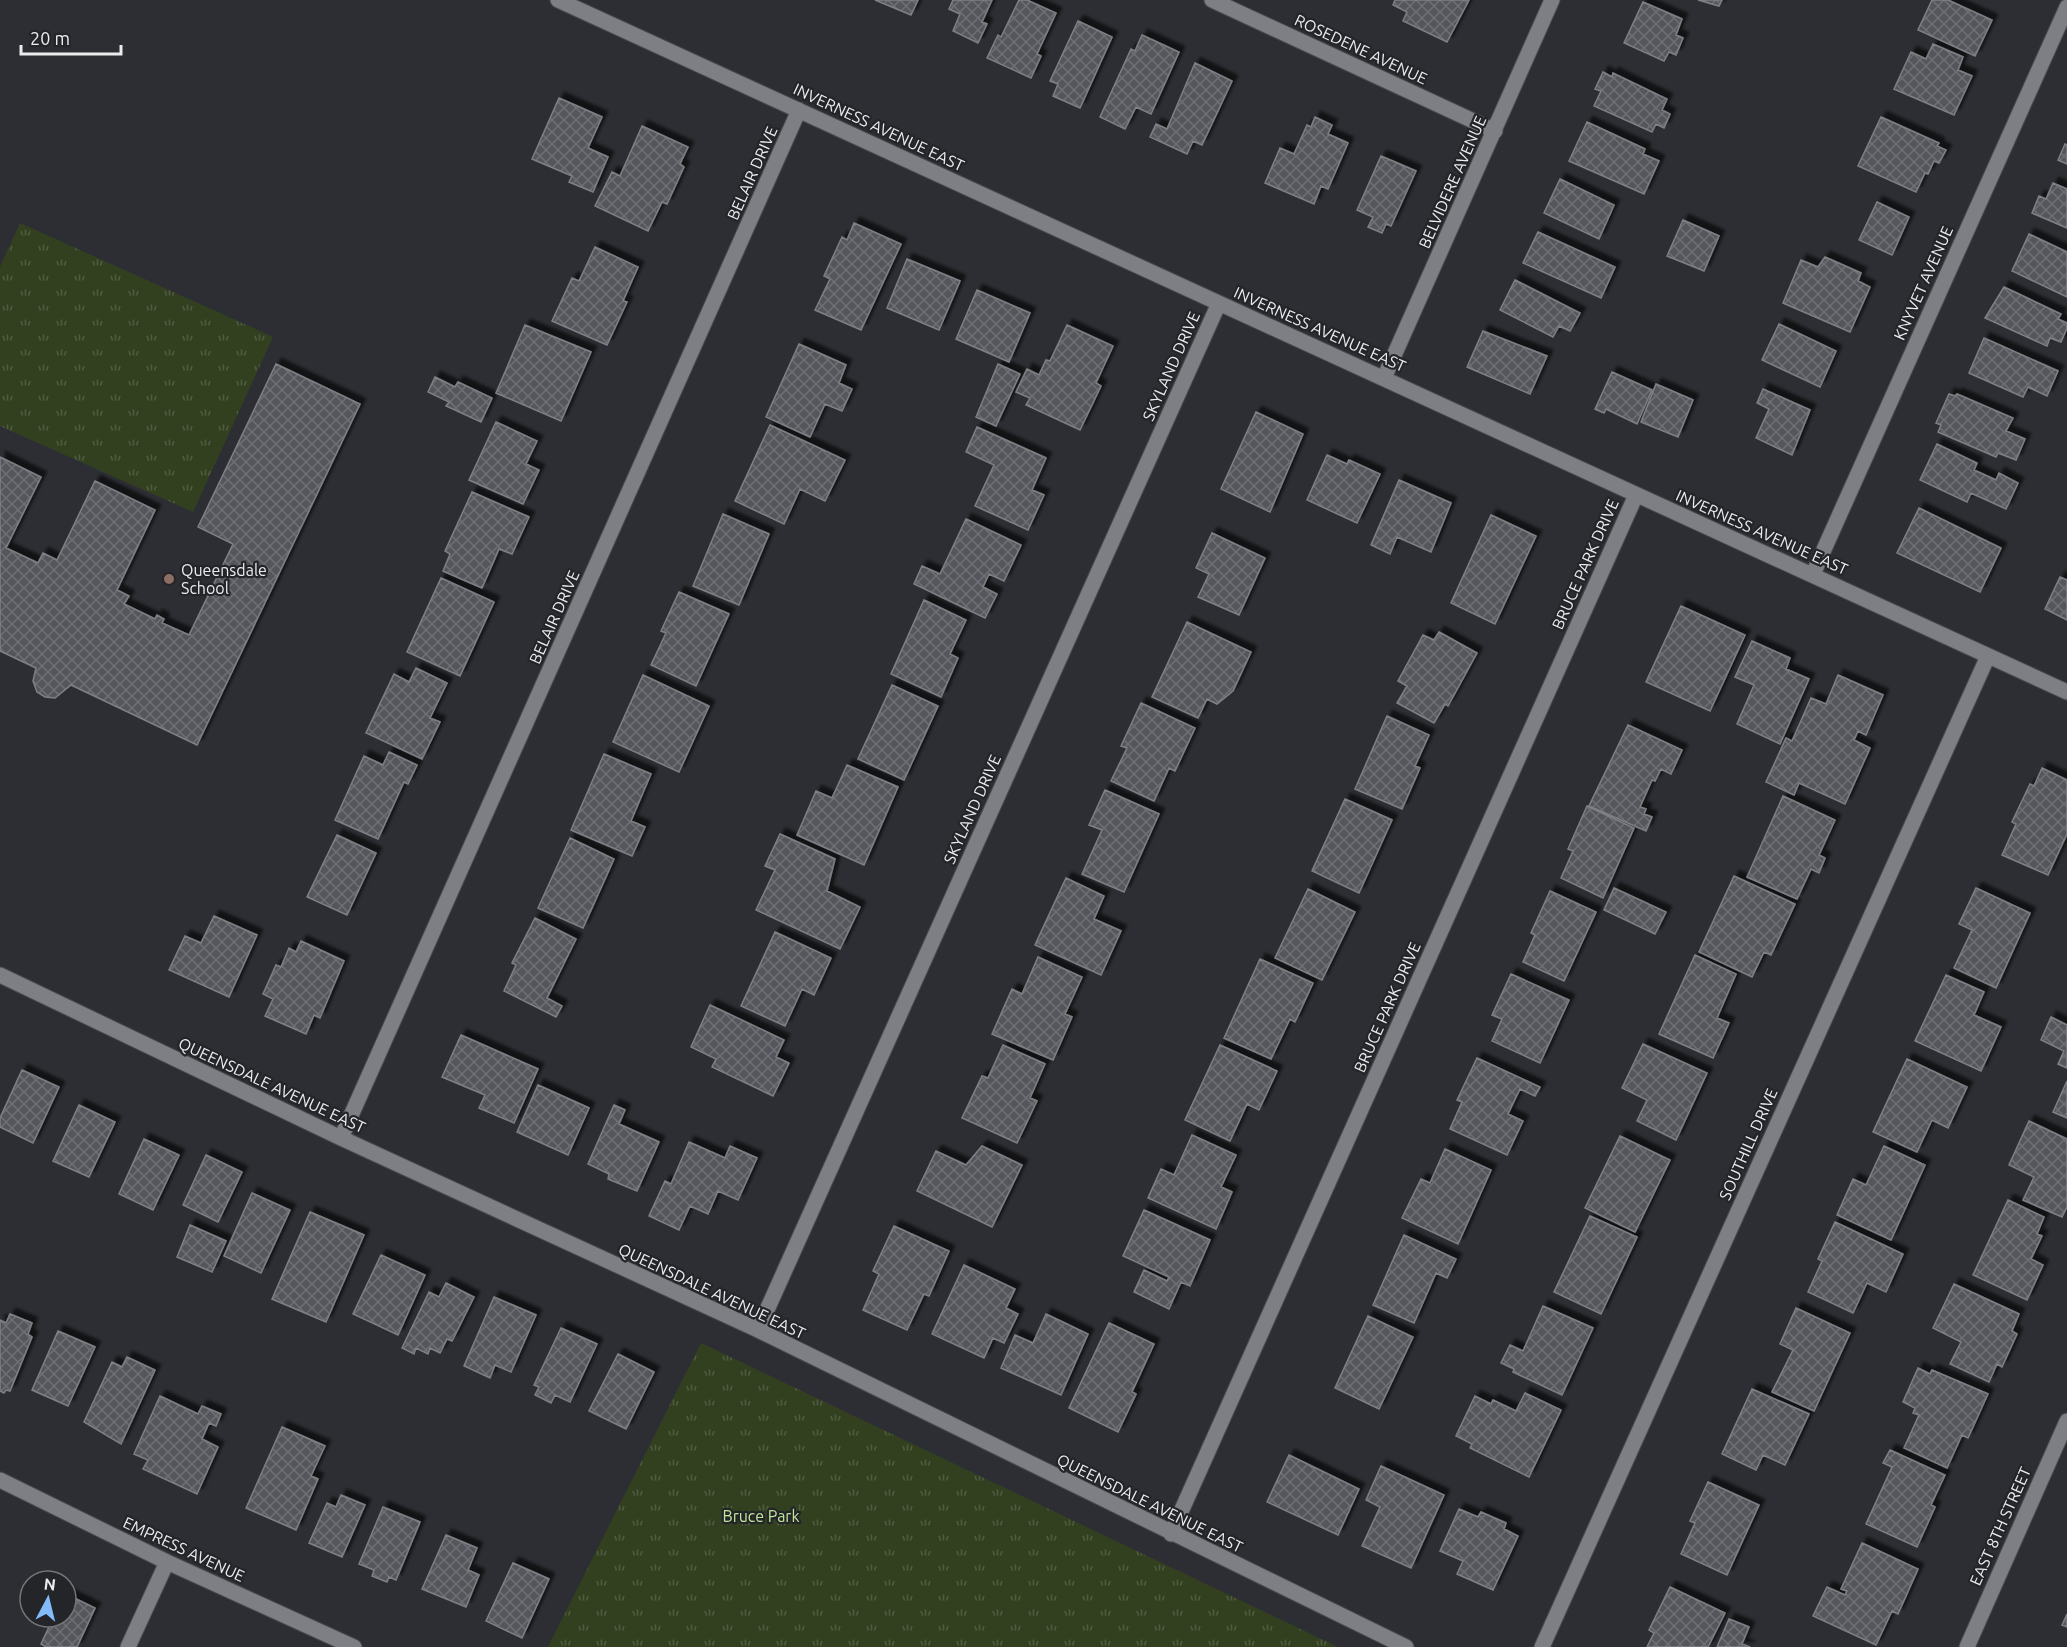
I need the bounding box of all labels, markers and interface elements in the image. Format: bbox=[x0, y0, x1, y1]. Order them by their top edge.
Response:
street label: ROSEDENE AVENUE bbox=[1292, 10, 1430, 88]
scale bar bbox=[21, 18, 122, 56]
text: 20 m bbox=[30, 28, 70, 48]
street label: INVERNESS AVENUE EAST bbox=[791, 79, 967, 175]
street label: BELVIDERE AVENUE bbox=[1415, 113, 1489, 251]
street label: BELAIR DRIVE bbox=[723, 123, 781, 223]
street label: KNYVET AVENUE bbox=[1890, 223, 1956, 343]
street label: INVERNESS AVENUE EAST bbox=[1231, 283, 1409, 375]
street label: SKYLAND DRIVE bbox=[1139, 309, 1203, 423]
street label: INVERNESS AVENUE EAST bbox=[1673, 486, 1851, 578]
street label: BRUCE PARK DRIVE bbox=[1548, 496, 1622, 632]
place label: Queensdale School bbox=[181, 561, 267, 597]
street label: BELAIR DRIVE bbox=[525, 567, 583, 667]
marker: Queensdale School bbox=[162, 572, 176, 586]
street label: SKYLAND DRIVE bbox=[940, 752, 1004, 866]
street label: BRUCE PARK DRIVE bbox=[1350, 939, 1424, 1075]
street label: QUEENSDALE AVENUE EAST bbox=[176, 1034, 368, 1136]
street label: SOUTHILL DRIVE bbox=[1715, 1085, 1781, 1203]
street label: QUEENSDALE AVENUE EAST bbox=[616, 1240, 808, 1342]
street label: QUEENSDALE AVENUE EAST bbox=[1054, 1450, 1246, 1556]
street label: EAST 8TH STREET bbox=[1966, 1464, 2034, 1588]
park label: Bruce Park bbox=[722, 1507, 800, 1525]
street label: EMPRESS AVENUE bbox=[120, 1513, 248, 1585]
north arrow bbox=[18, 1569, 78, 1629]
text: N bbox=[43, 1574, 57, 1594]

